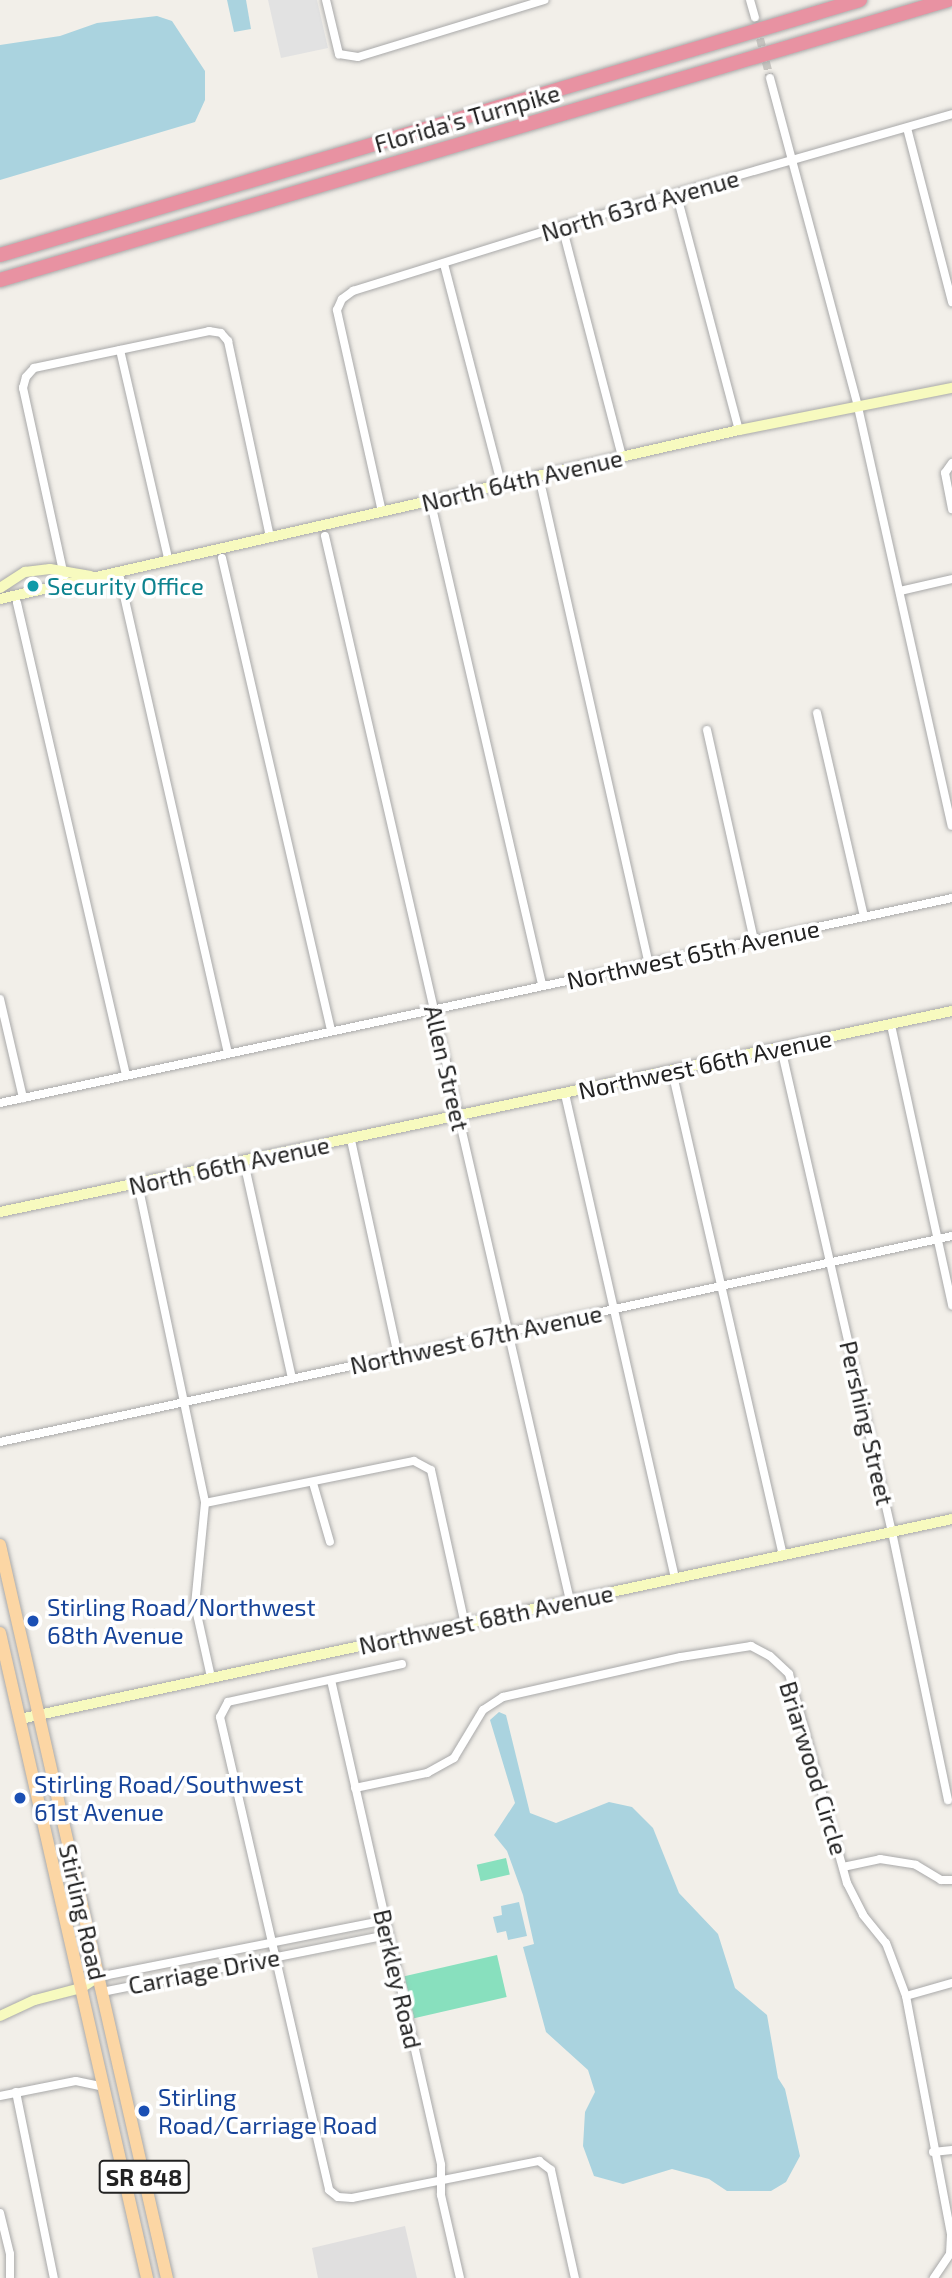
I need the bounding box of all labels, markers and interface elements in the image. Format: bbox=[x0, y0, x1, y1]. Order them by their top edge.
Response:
street label: Florida's Turnpike bbox=[371, 78, 563, 158]
street label: North 63rd Avenue bbox=[538, 163, 742, 247]
street label: North 64th Avenue bbox=[418, 443, 626, 517]
place label: Security Office bbox=[47, 572, 204, 600]
marker: Security Office bbox=[25, 578, 41, 594]
street label: Northwest 65th Avenue bbox=[564, 913, 822, 995]
street label: Allen Street bbox=[419, 1002, 475, 1134]
street label: Northwest 66th Avenue bbox=[575, 1023, 835, 1105]
street label: North 66th Avenue bbox=[126, 1130, 332, 1200]
street label: Northwest 67th Avenue bbox=[347, 1298, 605, 1380]
street label: Pershing Street bbox=[834, 1338, 900, 1508]
street label: Northwest 68th Avenue bbox=[356, 1578, 616, 1660]
place label: Stirling Road/Northwest 68th Avenue bbox=[47, 1593, 316, 1649]
marker: Stirling Road/Northwest 68th Avenue bbox=[25, 1613, 41, 1629]
street label: Briarwood Circle bbox=[774, 1678, 854, 1858]
place label: Stirling Road/Southwest 61st Avenue bbox=[34, 1770, 303, 1826]
marker: Stirling Road/Southwest 61st Avenue bbox=[12, 1790, 28, 1806]
street label: Stirling Road bbox=[53, 1841, 113, 1983]
street label: Berkley Road bbox=[368, 1906, 428, 2052]
street label: Carriage Drive bbox=[126, 1942, 282, 2000]
place label: Stirling Road/Carriage Road bbox=[158, 2083, 377, 2139]
marker: Stirling Road/Carriage Road bbox=[136, 2103, 152, 2119]
road number: SR 848 bbox=[99, 2158, 190, 2196]

